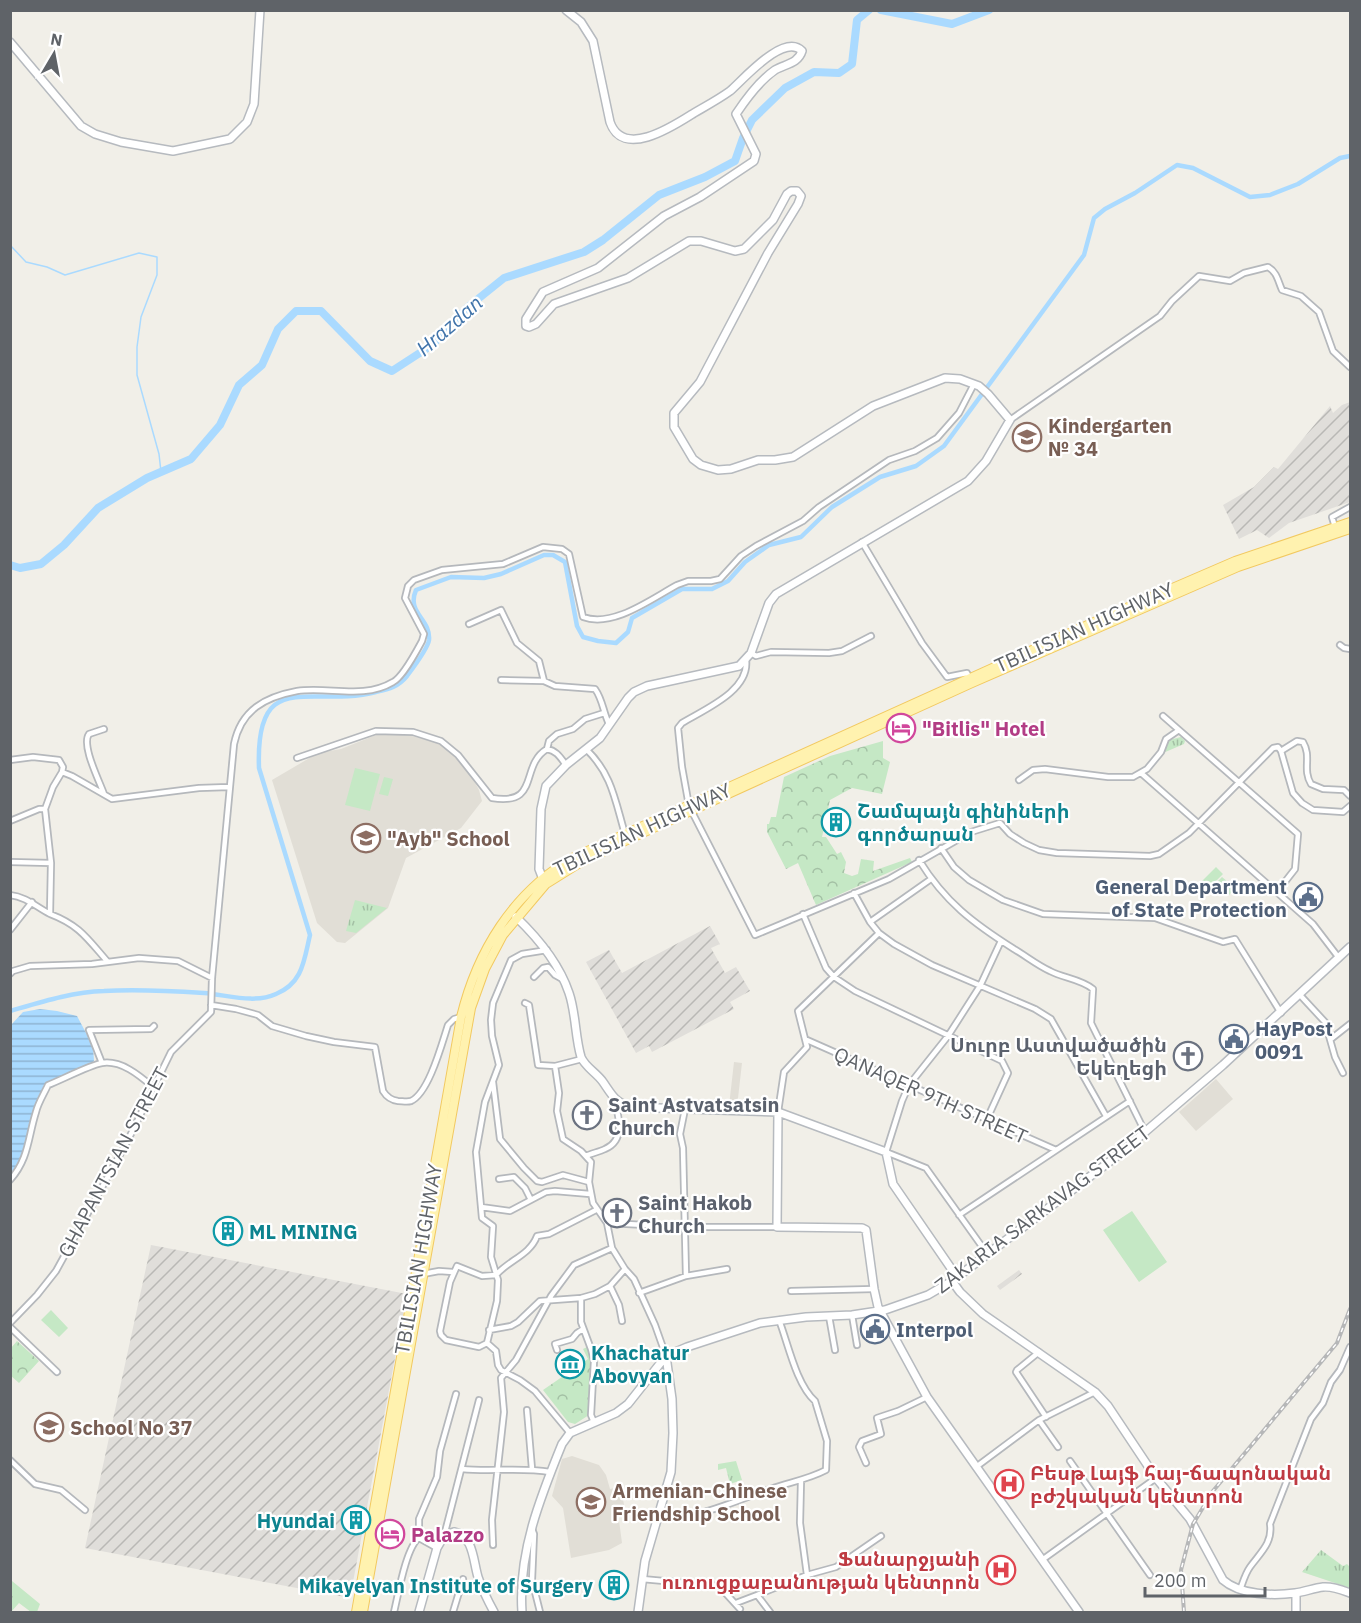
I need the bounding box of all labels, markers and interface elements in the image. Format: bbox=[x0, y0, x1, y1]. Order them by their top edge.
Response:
north arrow bbox=[24, 24, 84, 84]
text: N bbox=[49, 28, 64, 50]
water label: Hrazdan bbox=[410, 288, 488, 362]
place label: Kindergarten № 34 bbox=[1048, 412, 1172, 462]
school or university icon: Kindergarten № 34 bbox=[1011, 421, 1043, 453]
street label: TBILISIAN HIGHWAY bbox=[990, 575, 1178, 679]
hotel icon: "Bitlis" Hotel bbox=[885, 712, 917, 744]
place label: "Bitlis" Hotel bbox=[922, 715, 1045, 742]
street label: TBILISIAN HIGHWAY bbox=[549, 776, 735, 882]
place label: Շամպայն գինիների գործարան bbox=[857, 797, 1070, 847]
building icon: Շամպայն գինիների գործարան bbox=[820, 806, 852, 838]
school or university icon: "Ayb" School bbox=[350, 822, 382, 854]
place label: "Ayb" School bbox=[387, 825, 510, 852]
place label: General Department of State Protection bbox=[1095, 873, 1287, 923]
public building icon: General Department of State Protection bbox=[1292, 881, 1324, 913]
place label: HayPost 0091 bbox=[1255, 1015, 1333, 1065]
public building icon: HayPost 0091 bbox=[1218, 1023, 1250, 1055]
place label: Սուրբ Աստվածածին Եկեղեցի bbox=[950, 1031, 1167, 1081]
street label: QANAQER 9TH STREET bbox=[830, 1040, 1032, 1150]
church icon: Սուրբ Աստվածածին Եկեղեցի bbox=[1172, 1040, 1204, 1072]
street label: GHAPANTSIAN STREET bbox=[51, 1062, 175, 1262]
place label: Saint Astvatsatsin Church bbox=[608, 1091, 779, 1141]
church icon: Saint Astvatsatsin Church bbox=[571, 1099, 603, 1131]
street label: ZAKARIA SARKAVAG STREET bbox=[929, 1119, 1155, 1299]
street label: TBILISIAN HIGHWAY bbox=[388, 1161, 448, 1357]
place label: Saint Hakob Church bbox=[638, 1189, 752, 1239]
church icon: Saint Hakob Church bbox=[601, 1197, 633, 1229]
building icon: ML MINING bbox=[212, 1215, 244, 1247]
place label: ML MINING bbox=[249, 1218, 358, 1245]
public building icon: Interpol bbox=[859, 1313, 891, 1345]
place label: Interpol bbox=[896, 1316, 973, 1343]
place label: Khachatur Abovyan bbox=[591, 1339, 689, 1389]
museum icon: Khachatur Abovyan bbox=[554, 1348, 586, 1380]
school or university icon: School No 37 bbox=[33, 1411, 65, 1443]
place label: School No 37 bbox=[70, 1414, 193, 1441]
place label: Բեսթ Լայֆ հայ-ճապոնական բժշկական կենտրոն bbox=[1030, 1459, 1331, 1509]
hospital icon: Բեսթ Լայֆ հայ-ճապոնական բժշկական կենտրոն bbox=[993, 1468, 1025, 1500]
place label: Armenian-Chinese Friendship School bbox=[612, 1477, 787, 1527]
school or university icon: Armenian-Chinese Friendship School bbox=[575, 1486, 607, 1518]
building icon: Hyundai bbox=[340, 1504, 372, 1536]
place label: Hyundai bbox=[257, 1507, 335, 1534]
hotel icon: Palazzo bbox=[374, 1518, 406, 1550]
place label: Palazzo bbox=[411, 1521, 484, 1548]
place label: Ֆանարջյանի ուռուցքաբանության կենտրոն bbox=[662, 1545, 980, 1595]
hospital icon: Ֆանարջյանի ուռուցքաբանության կենտրոն bbox=[985, 1554, 1017, 1586]
scale bar bbox=[1145, 1560, 1265, 1598]
building icon: Mikayelyan Institute of Surgery bbox=[598, 1569, 630, 1601]
text: 200 m bbox=[1154, 1569, 1206, 1592]
place label: Mikayelyan Institute of Surgery bbox=[299, 1572, 593, 1599]

